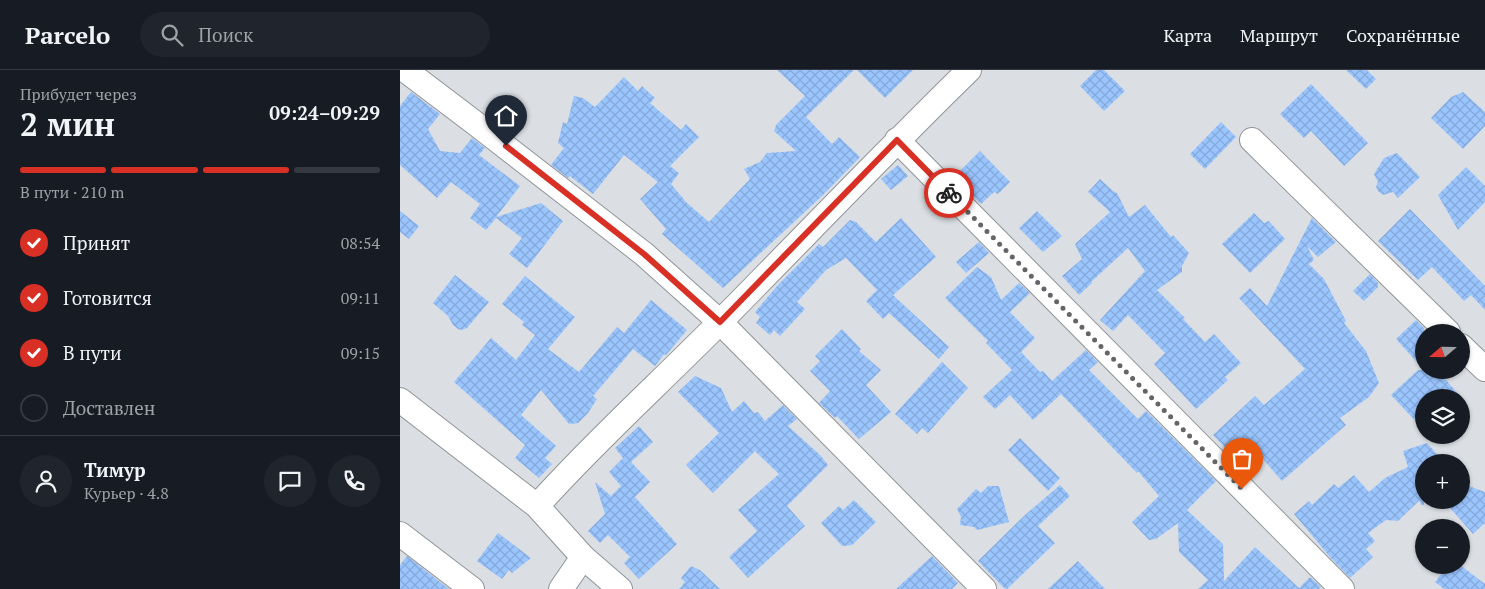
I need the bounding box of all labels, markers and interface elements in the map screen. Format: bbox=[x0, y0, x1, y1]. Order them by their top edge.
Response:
search box bbox=[140, 12, 490, 57]
text: Parcelo bbox=[25, 19, 110, 51]
icon: search bbox=[158, 21, 186, 49]
text: Поиск bbox=[198, 22, 253, 47]
text: Карта bbox=[1163, 23, 1212, 47]
text: Маршрут bbox=[1240, 23, 1318, 47]
text: Сохранённые bbox=[1346, 23, 1460, 47]
text: Прибудет через bbox=[20, 83, 137, 105]
pin bbox=[485, 95, 527, 146]
text: 09:24–09:29 bbox=[269, 100, 380, 125]
icon: home bbox=[492, 102, 520, 130]
text: 2 мин bbox=[20, 103, 115, 145]
courier bbox=[924, 168, 974, 218]
icon: bike bbox=[935, 179, 963, 207]
text: В пути · 210 m bbox=[20, 181, 124, 203]
icon: check bbox=[20, 229, 48, 257]
text: Принят bbox=[63, 230, 130, 255]
text: 08:54 bbox=[341, 232, 380, 254]
icon: check bbox=[20, 284, 48, 312]
text: Готовится bbox=[63, 285, 152, 310]
text: 09:11 bbox=[341, 287, 380, 309]
north arrow bbox=[1415, 324, 1470, 379]
map controls bbox=[1415, 324, 1470, 574]
icon: check bbox=[20, 339, 48, 367]
text: В пути bbox=[63, 340, 122, 365]
text: 09:15 bbox=[341, 342, 380, 364]
button: layers bbox=[1415, 389, 1470, 444]
text: Доставлен bbox=[63, 395, 155, 420]
pin bbox=[1221, 438, 1263, 489]
icon: bag bbox=[1228, 445, 1256, 473]
button: + bbox=[1415, 454, 1470, 509]
button: person bbox=[20, 455, 72, 507]
button: chat bbox=[264, 455, 316, 507]
button: phone bbox=[328, 455, 380, 507]
text: Тимур bbox=[84, 457, 146, 482]
text: Курьер · 4.8 bbox=[84, 482, 169, 504]
button: − bbox=[1415, 519, 1470, 574]

